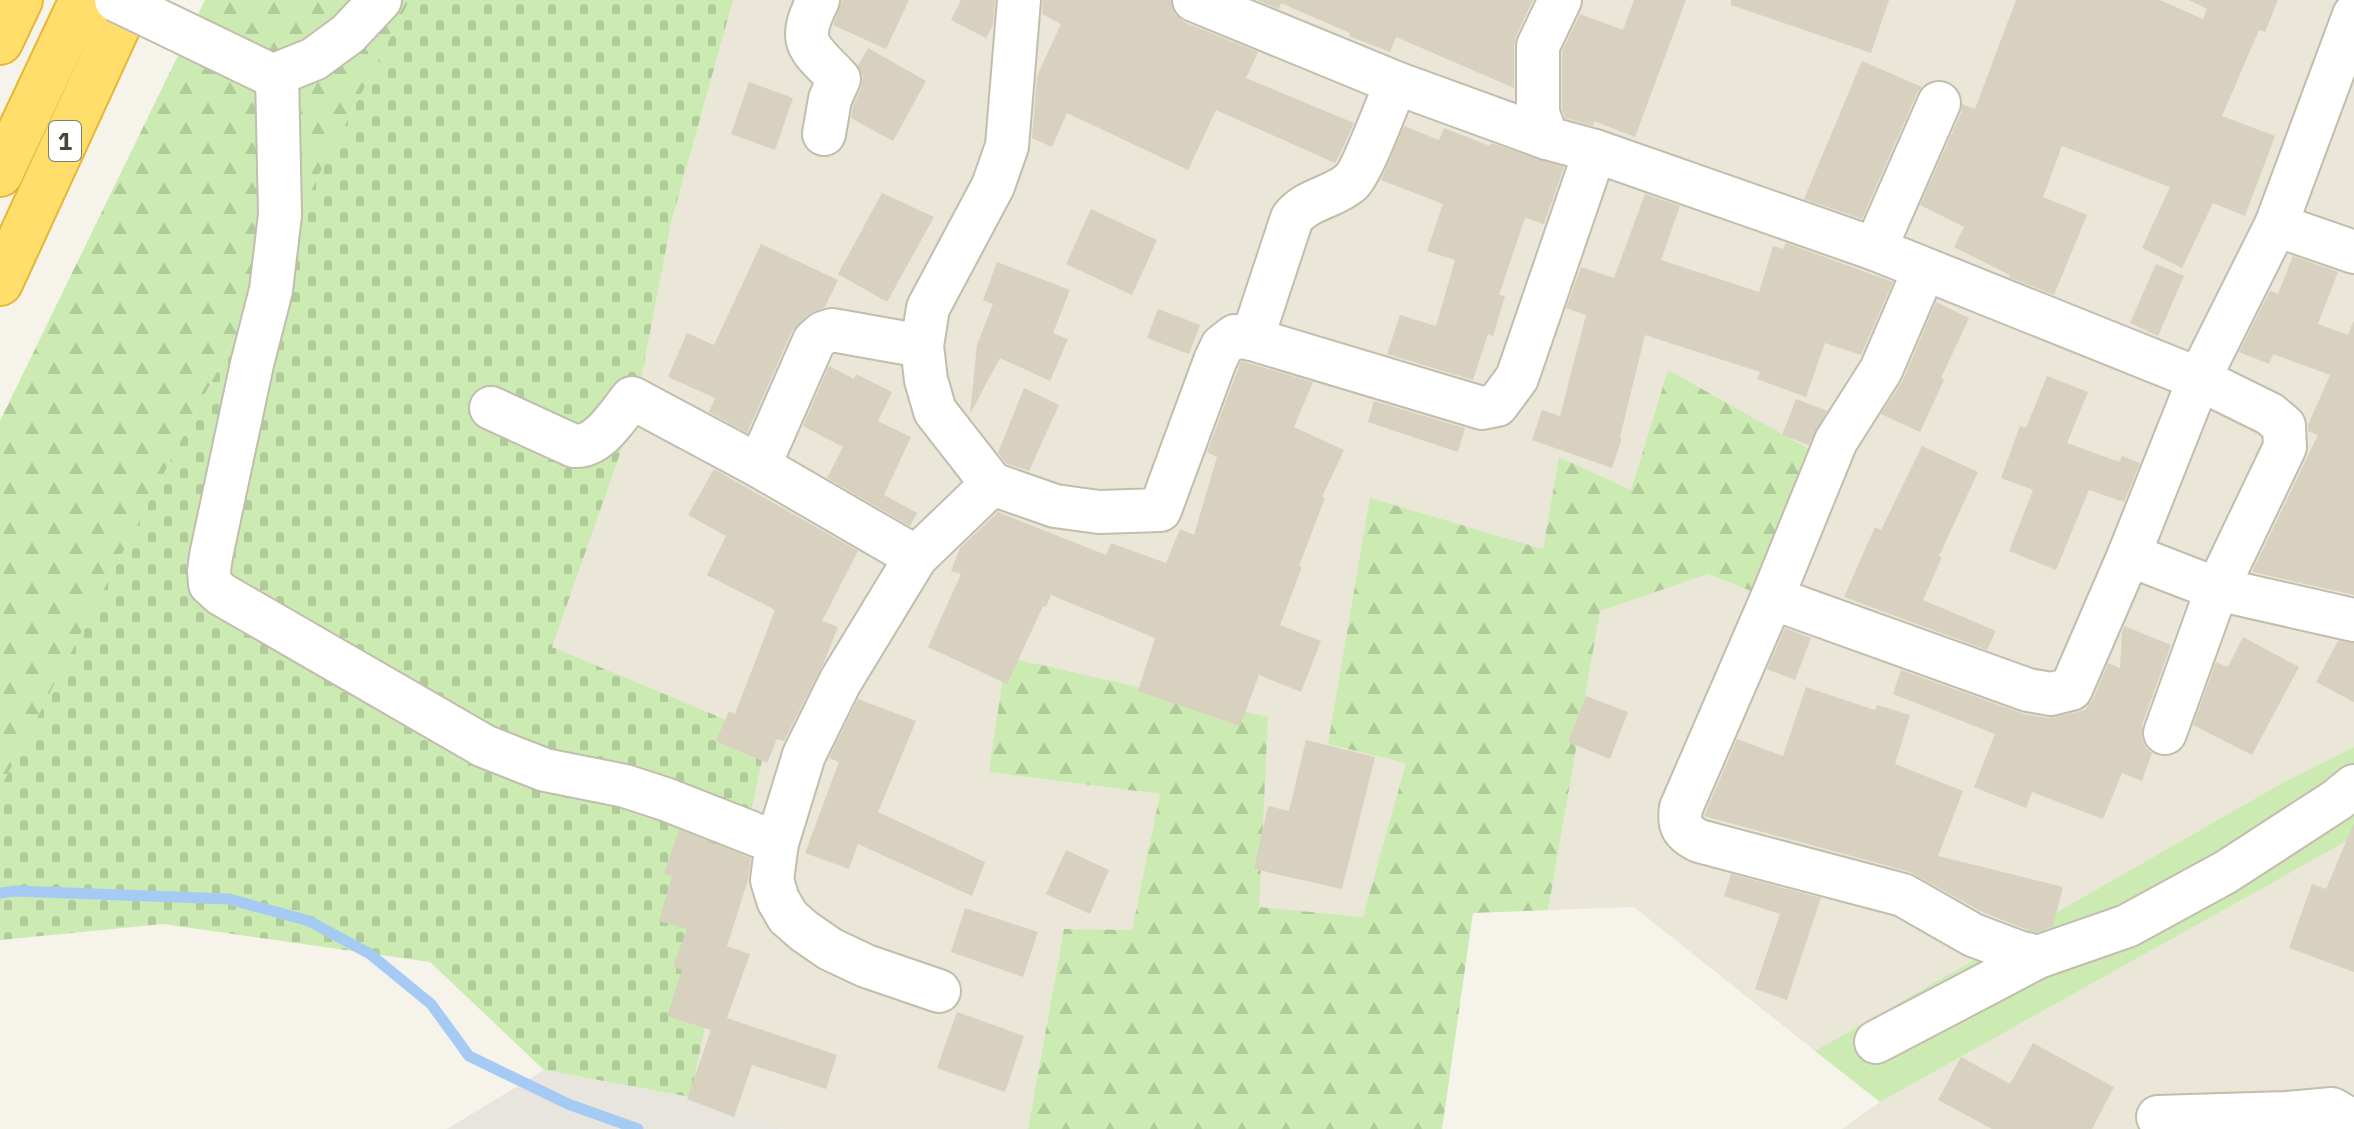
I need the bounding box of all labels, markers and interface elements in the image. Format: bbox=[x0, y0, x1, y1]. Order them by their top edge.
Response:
road number: 1 bbox=[49, 121, 81, 161]

